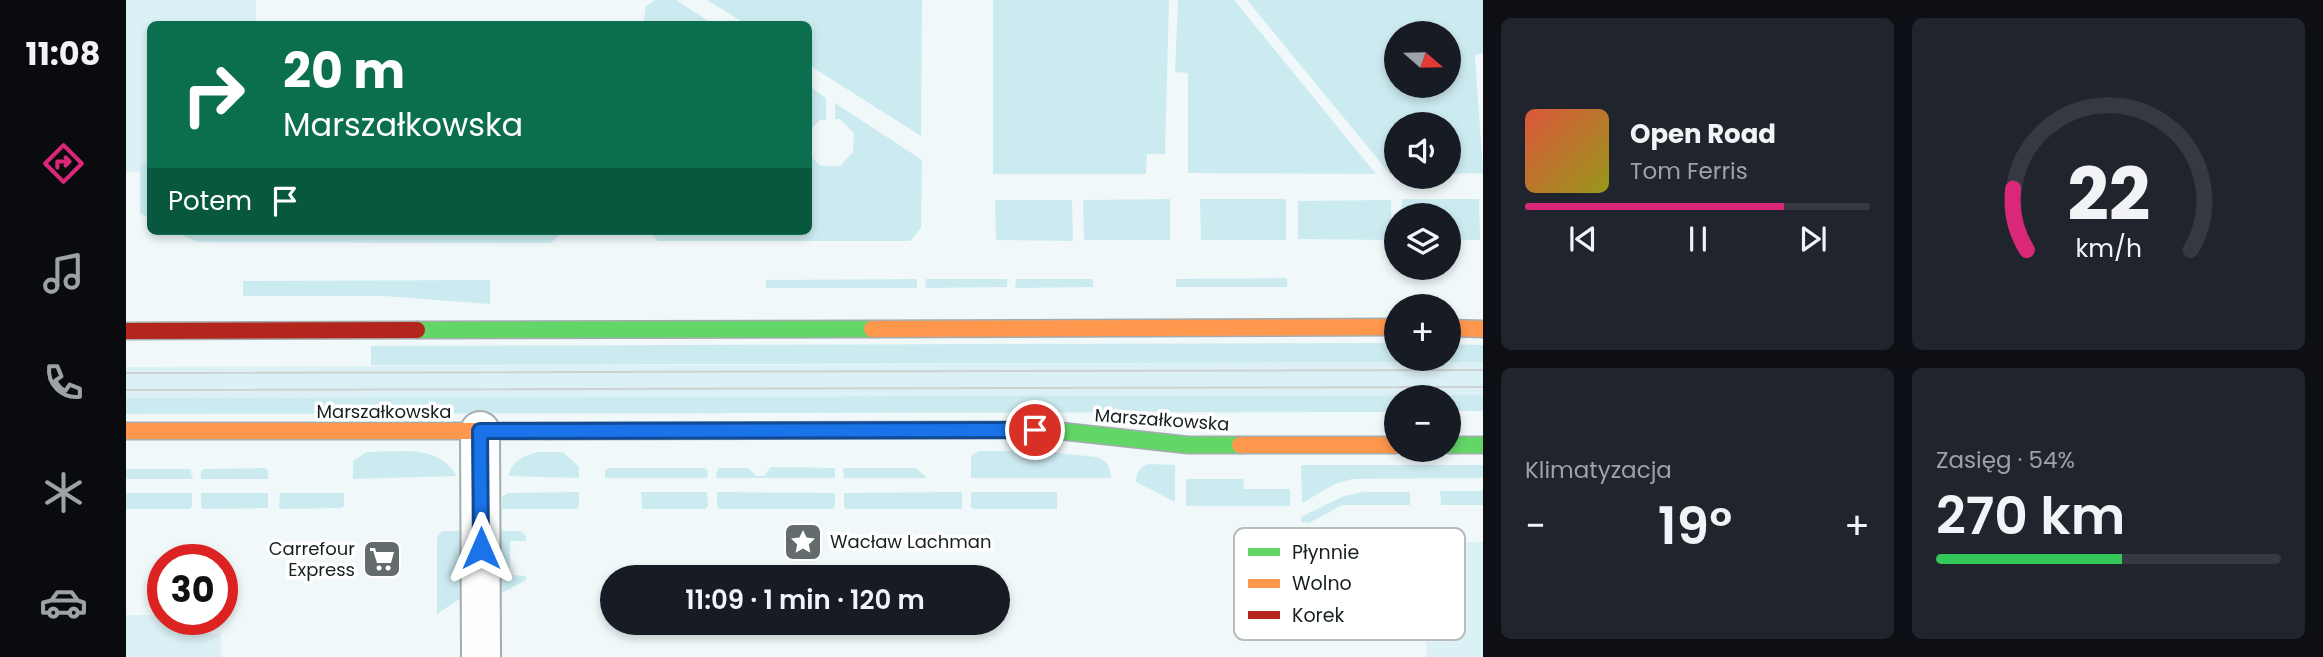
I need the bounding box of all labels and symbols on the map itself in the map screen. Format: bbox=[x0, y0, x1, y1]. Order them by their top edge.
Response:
north arrow bbox=[1384, 21, 1461, 98]
street label: Marszałkowska bbox=[316, 399, 452, 424]
pin bbox=[1005, 400, 1065, 460]
street label: Marszałkowska bbox=[1094, 402, 1230, 437]
position arrow bbox=[444, 511, 518, 585]
place icon: Wacław Lachman bbox=[782, 521, 824, 563]
legend bbox=[1234, 528, 1465, 640]
place label: Wacław Lachman bbox=[830, 529, 992, 554]
place label: Carrefour Express bbox=[269, 536, 355, 582]
supermarket icon: Carrefour Express bbox=[361, 538, 403, 580]
text: Płynnie bbox=[1292, 539, 1359, 566]
speed limit sign: 30 bbox=[147, 544, 238, 635]
text: Wolno bbox=[1292, 570, 1352, 597]
text: Korek bbox=[1292, 602, 1344, 629]

